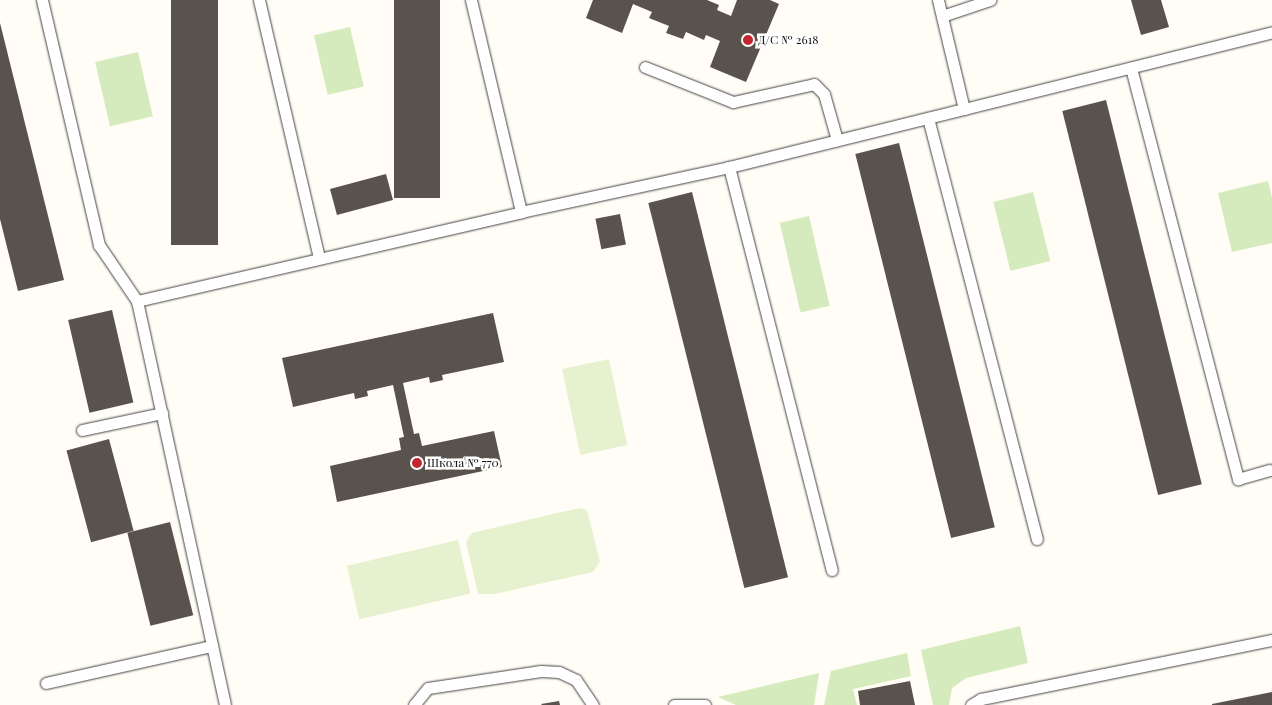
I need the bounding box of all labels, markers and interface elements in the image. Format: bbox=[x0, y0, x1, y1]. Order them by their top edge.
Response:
place label: Д/C № 2618 bbox=[758, 33, 818, 47]
marker: Д/C № 2618 bbox=[742, 34, 754, 46]
place label: Школа № 770 bbox=[427, 456, 499, 470]
marker: Школа № 770 bbox=[411, 457, 423, 469]

